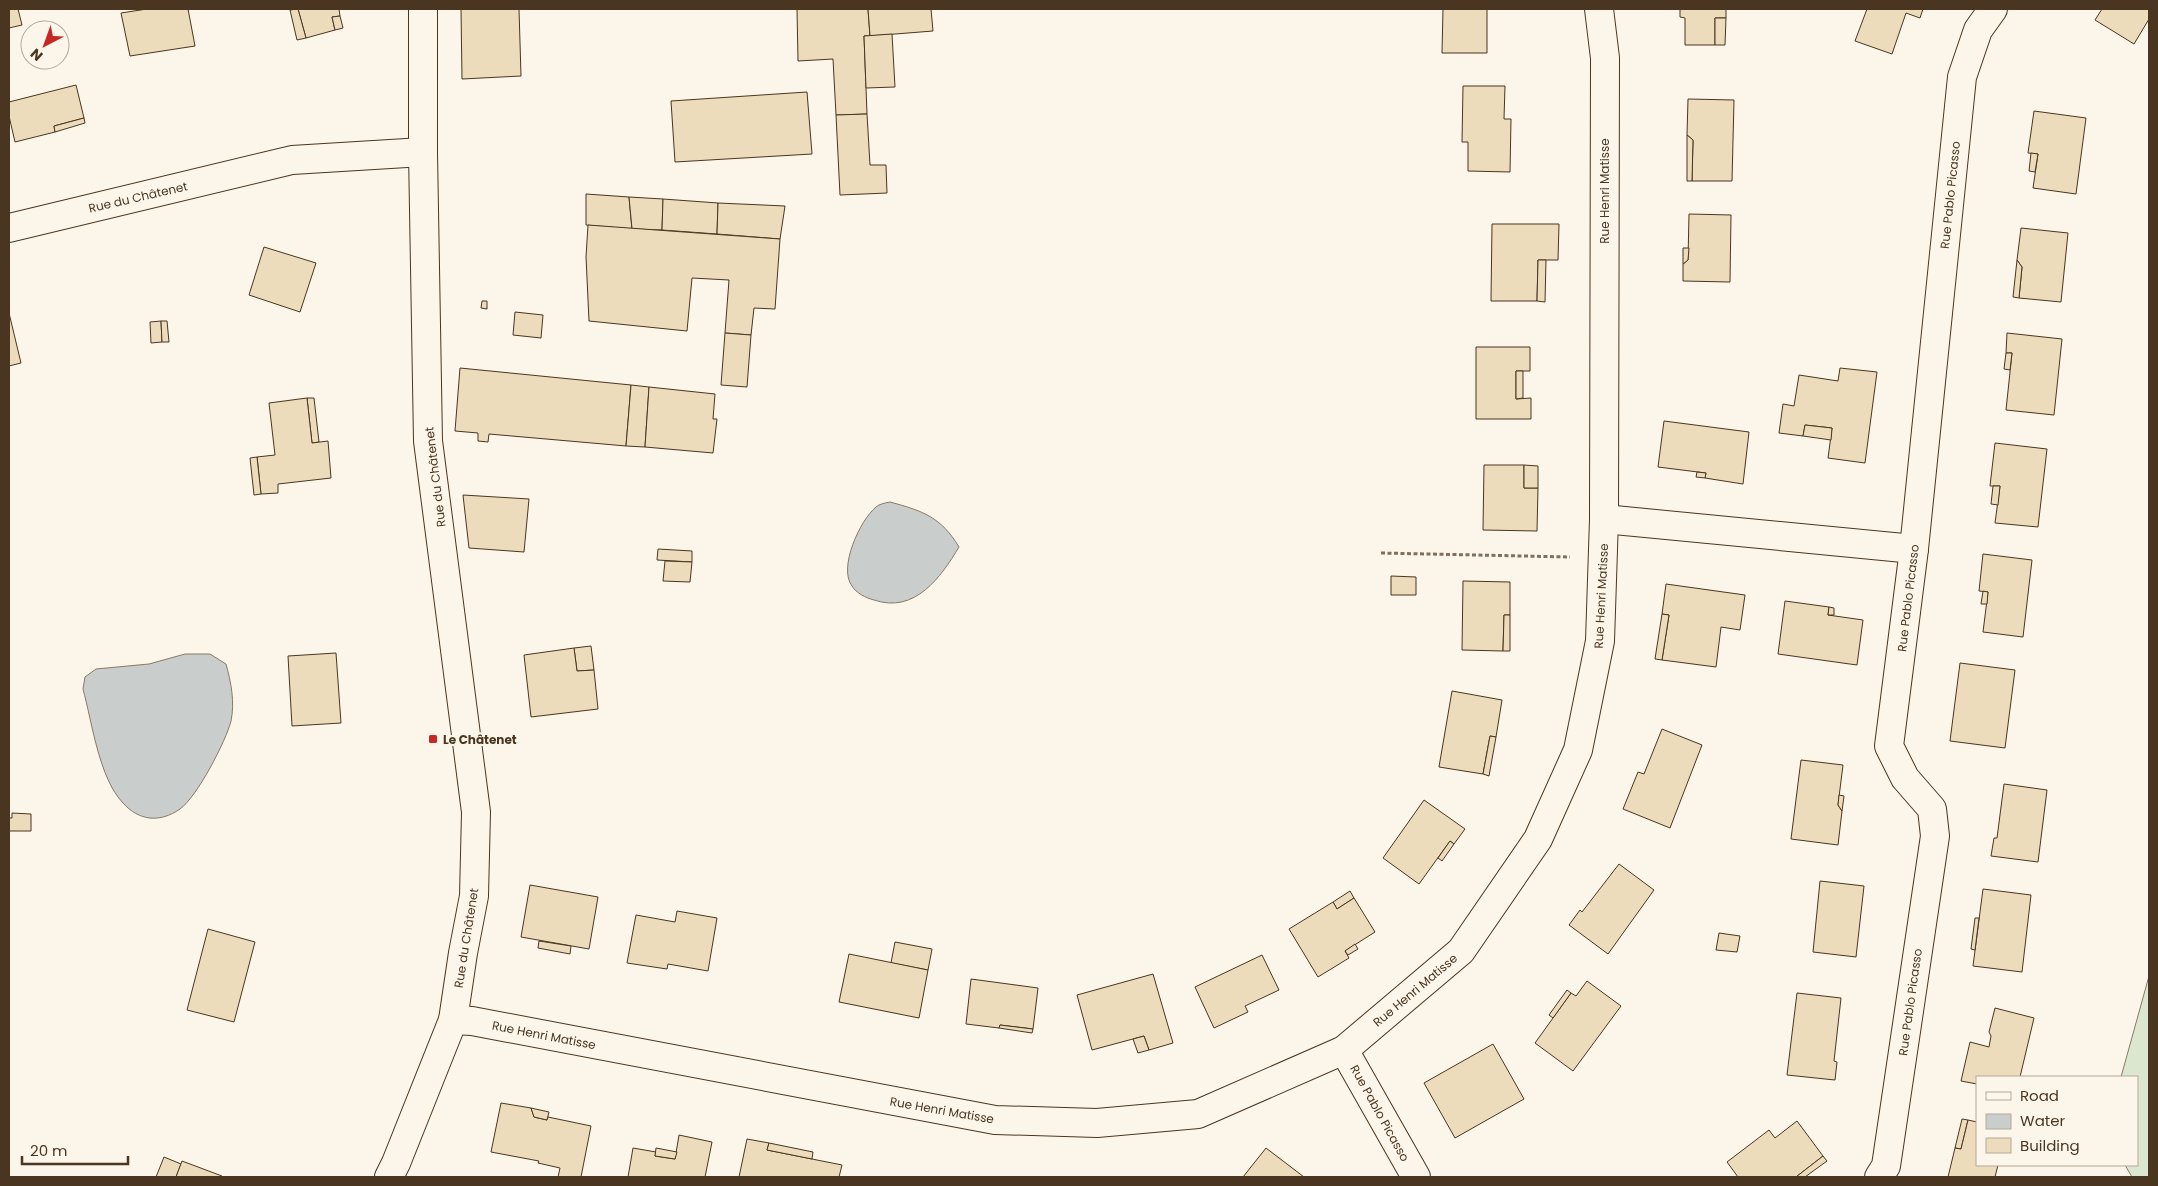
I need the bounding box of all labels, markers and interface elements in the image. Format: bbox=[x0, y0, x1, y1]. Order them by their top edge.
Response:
north arrow bbox=[20, 20, 70, 70]
text: N bbox=[26, 44, 47, 66]
street label: Rue Henri Matisse bbox=[1596, 138, 1613, 244]
street label: Rue Pablo Picasso bbox=[1936, 140, 1964, 250]
street label: Rue du Châtenet bbox=[87, 177, 189, 217]
street label: Rue du Châtenet bbox=[420, 426, 450, 528]
street label: Rue Henri Matisse bbox=[1590, 543, 1612, 649]
street label: Rue Pablo Picasso bbox=[1893, 543, 1923, 653]
place label: Le Châtenet bbox=[443, 731, 517, 748]
marker: Le Châtenet bbox=[427, 733, 439, 745]
street label: Rue du Châtenet bbox=[450, 887, 482, 989]
street label: Rue Pablo Picasso bbox=[1894, 947, 1926, 1057]
street label: Rue Henri Matisse bbox=[1369, 950, 1461, 1030]
street label: Rue Henri Matisse bbox=[491, 1017, 597, 1053]
street label: Rue Pablo Picasso bbox=[1346, 1062, 1414, 1165]
legend bbox=[1976, 1076, 2138, 1166]
text: Road bbox=[2020, 1085, 2059, 1106]
street label: Rue Henri Matisse bbox=[889, 1092, 995, 1128]
text: Water bbox=[2020, 1110, 2066, 1131]
scale bar bbox=[22, 1134, 129, 1166]
text: Building bbox=[2020, 1135, 2080, 1156]
text: 20 m bbox=[30, 1140, 68, 1161]

